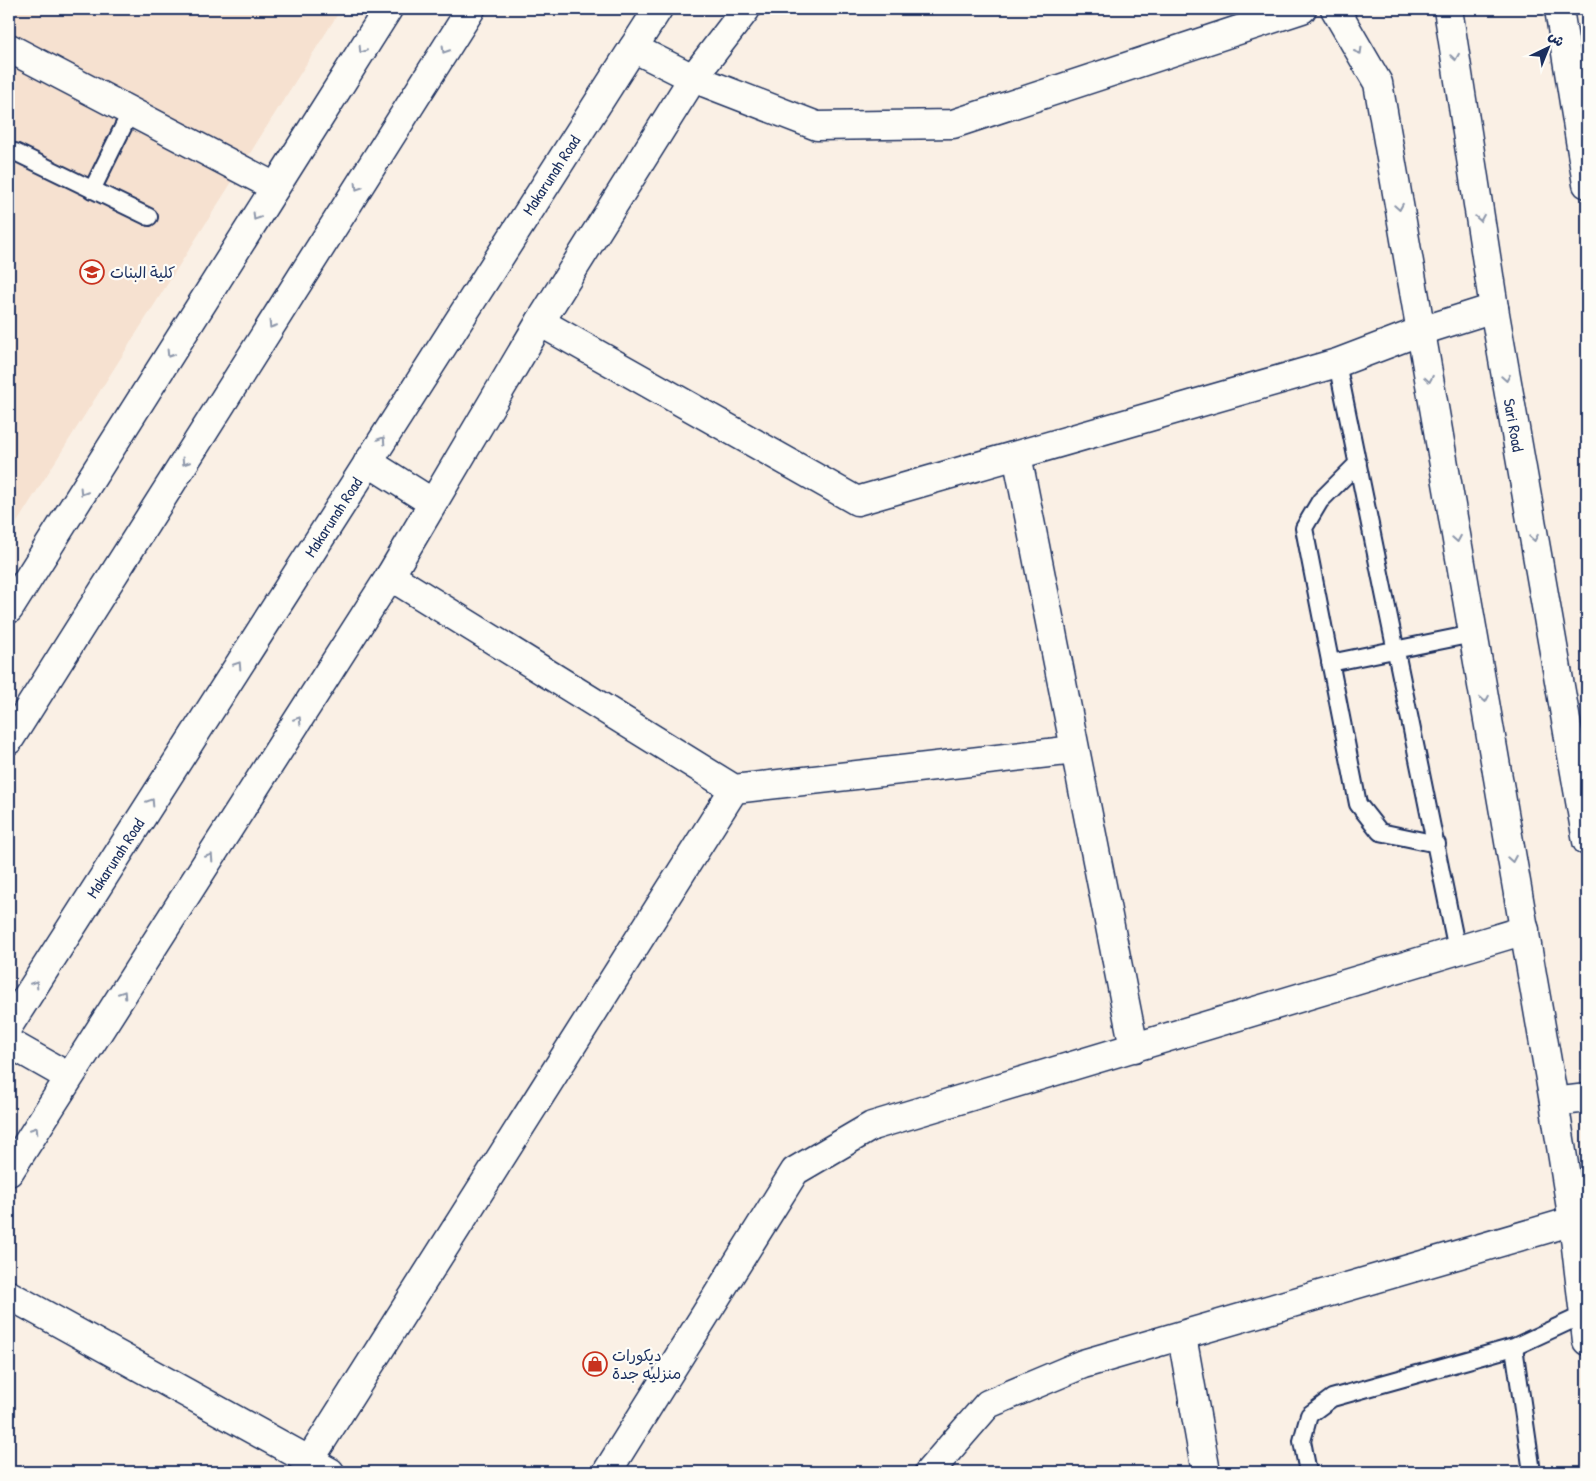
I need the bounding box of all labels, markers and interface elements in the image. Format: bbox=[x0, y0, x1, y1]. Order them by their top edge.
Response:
north arrow bbox=[1524, 22, 1574, 72]
text: ش bbox=[1545, 26, 1569, 50]
one-way arrow bbox=[359, 44, 368, 53]
one-way arrow bbox=[442, 45, 452, 54]
one-way arrow bbox=[1353, 46, 1363, 55]
one-way arrow bbox=[1450, 53, 1460, 61]
street label: Makarunah Road bbox=[517, 131, 585, 219]
one-way arrow bbox=[355, 182, 365, 191]
one-way arrow bbox=[1394, 202, 1404, 211]
one-way arrow bbox=[253, 211, 263, 220]
one-way arrow bbox=[1474, 214, 1485, 222]
school or university icon: كلية البنات bbox=[79, 259, 105, 285]
place label: كلية البنات bbox=[110, 261, 175, 283]
one-way arrow bbox=[268, 319, 278, 328]
one-way arrow bbox=[166, 349, 176, 358]
one-way arrow bbox=[1424, 374, 1434, 383]
one-way arrow bbox=[1500, 374, 1510, 382]
street label: Sari Road bbox=[1499, 397, 1529, 453]
one-way arrow bbox=[376, 436, 385, 446]
one-way arrow bbox=[181, 456, 191, 465]
street label: Makarunah Road bbox=[299, 473, 367, 561]
one-way arrow bbox=[80, 486, 89, 495]
one-way arrow bbox=[1451, 534, 1461, 543]
one-way arrow bbox=[1529, 534, 1539, 542]
one-way arrow bbox=[232, 662, 241, 671]
one-way arrow bbox=[1479, 694, 1489, 703]
one-way arrow bbox=[291, 716, 301, 725]
one-way arrow bbox=[144, 799, 154, 808]
street label: Makarunah Road bbox=[81, 814, 149, 902]
one-way arrow bbox=[204, 853, 213, 862]
one-way arrow bbox=[1507, 855, 1517, 863]
one-way arrow bbox=[29, 980, 38, 989]
one-way arrow bbox=[116, 990, 126, 999]
one-way arrow bbox=[29, 1127, 38, 1136]
place label: ديكورات منزليه جدة bbox=[612, 1344, 681, 1384]
shop icon: ديكورات منزليه جدة bbox=[582, 1351, 608, 1377]

